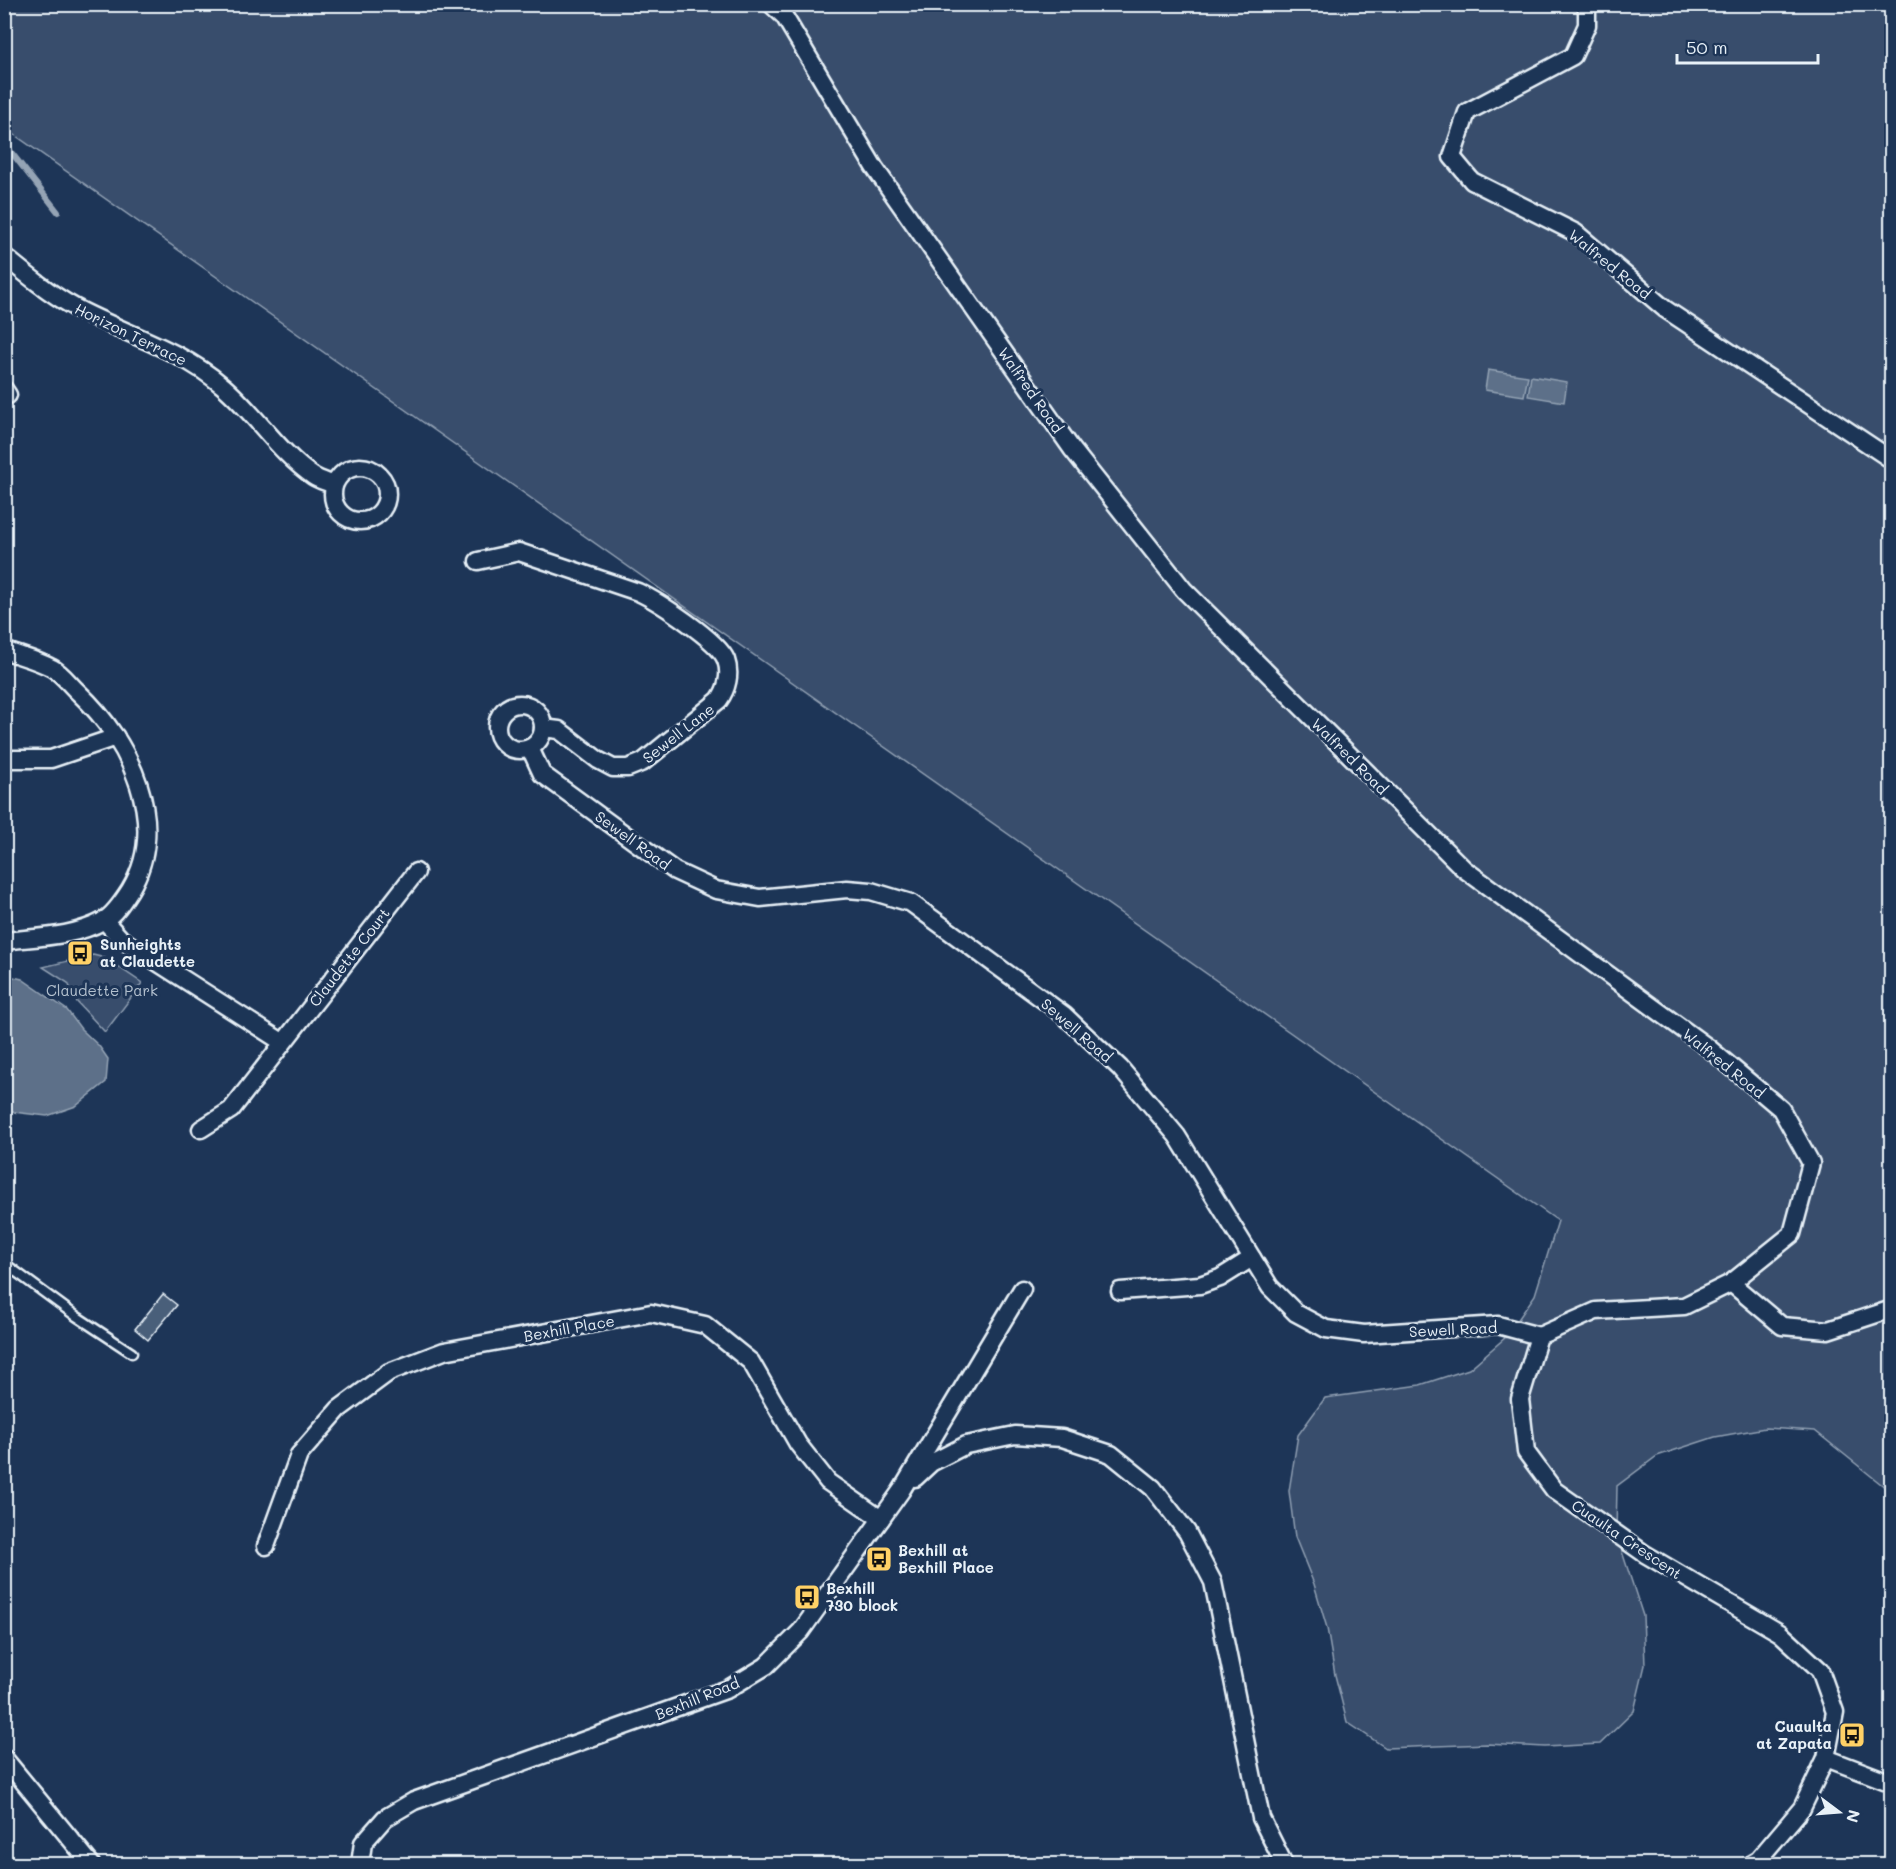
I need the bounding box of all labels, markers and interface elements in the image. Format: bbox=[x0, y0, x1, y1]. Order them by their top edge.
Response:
scale bar bbox=[1677, 27, 1818, 65]
text: 50 m bbox=[1686, 35, 1728, 59]
street label: Walfred Road bbox=[1565, 225, 1655, 303]
street label: Horizon Terrace bbox=[72, 298, 190, 370]
street label: Walfred Road bbox=[994, 343, 1068, 437]
street label: Sewell Lane bbox=[638, 699, 718, 767]
street label: Walfred Road bbox=[1307, 713, 1393, 799]
street label: Sewell Road bbox=[591, 806, 675, 874]
street label: Claudette Court bbox=[304, 904, 394, 1010]
place label: Sunheights at Claudette bbox=[100, 934, 195, 971]
bus stop icon: Sunheights at Claudette bbox=[65, 938, 95, 968]
park label: Claudette Park bbox=[46, 980, 158, 1000]
street label: Sewell Road bbox=[1037, 993, 1117, 1067]
street label: Walfred Road bbox=[1679, 1024, 1769, 1102]
street label: Bexhill Place bbox=[522, 1310, 616, 1346]
street label: Sewell Road bbox=[1408, 1317, 1498, 1341]
street label: Cuaulta Crescent bbox=[1568, 1495, 1686, 1583]
place label: Bexhill at Bexhill Place bbox=[898, 1540, 994, 1577]
bus stop icon: Bexhill at Bexhill Place bbox=[864, 1544, 894, 1574]
place label: Bexhill 730 block bbox=[826, 1578, 898, 1615]
bus stop icon: Bexhill 730 block bbox=[792, 1582, 822, 1612]
street label: Bexhill Road bbox=[652, 1672, 742, 1724]
place label: Cuaulta at Zapata bbox=[1756, 1716, 1832, 1753]
bus stop icon: Cuaulta at Zapata bbox=[1837, 1720, 1867, 1750]
north arrow bbox=[1809, 1782, 1869, 1842]
text: N bbox=[1842, 1808, 1866, 1825]

